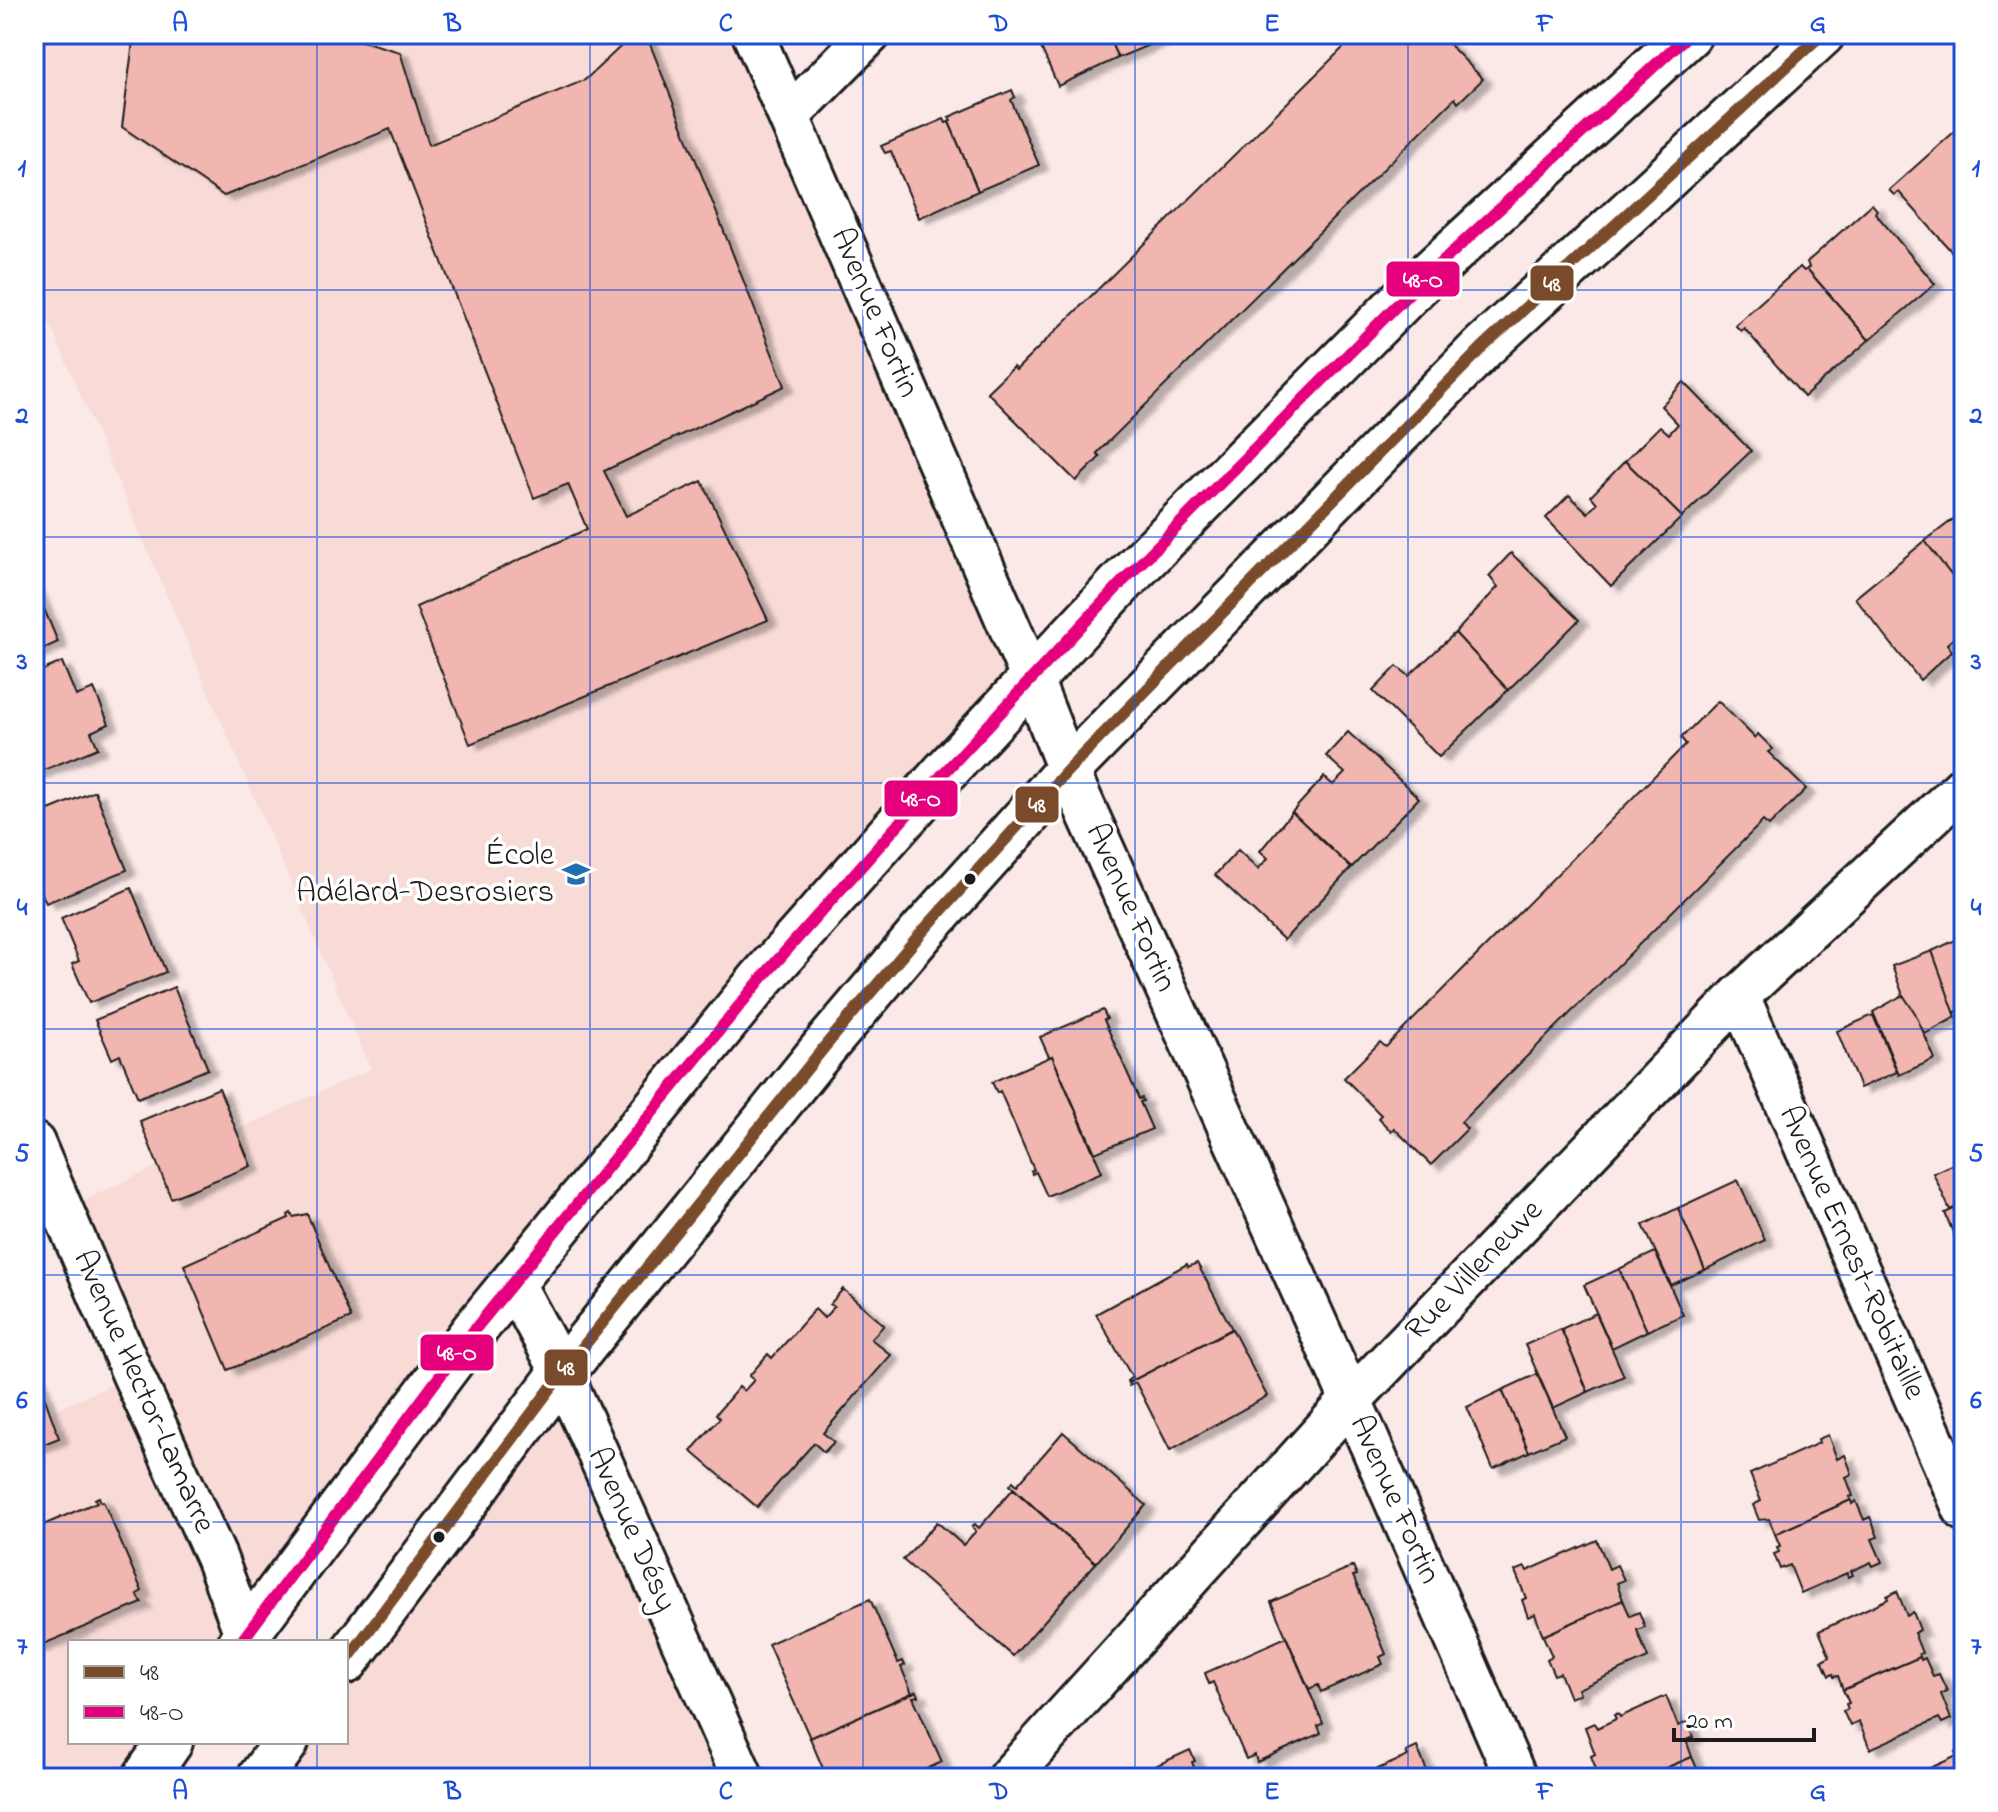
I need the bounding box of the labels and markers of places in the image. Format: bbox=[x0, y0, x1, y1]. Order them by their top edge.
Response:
place label: École Adélard-Desrosiers bbox=[296, 833, 555, 917]
school or university icon: École Adélard-Desrosiers bbox=[561, 859, 591, 889]
unlabelled marker bbox=[962, 871, 978, 887]
unlabelled marker bbox=[431, 1529, 447, 1545]

